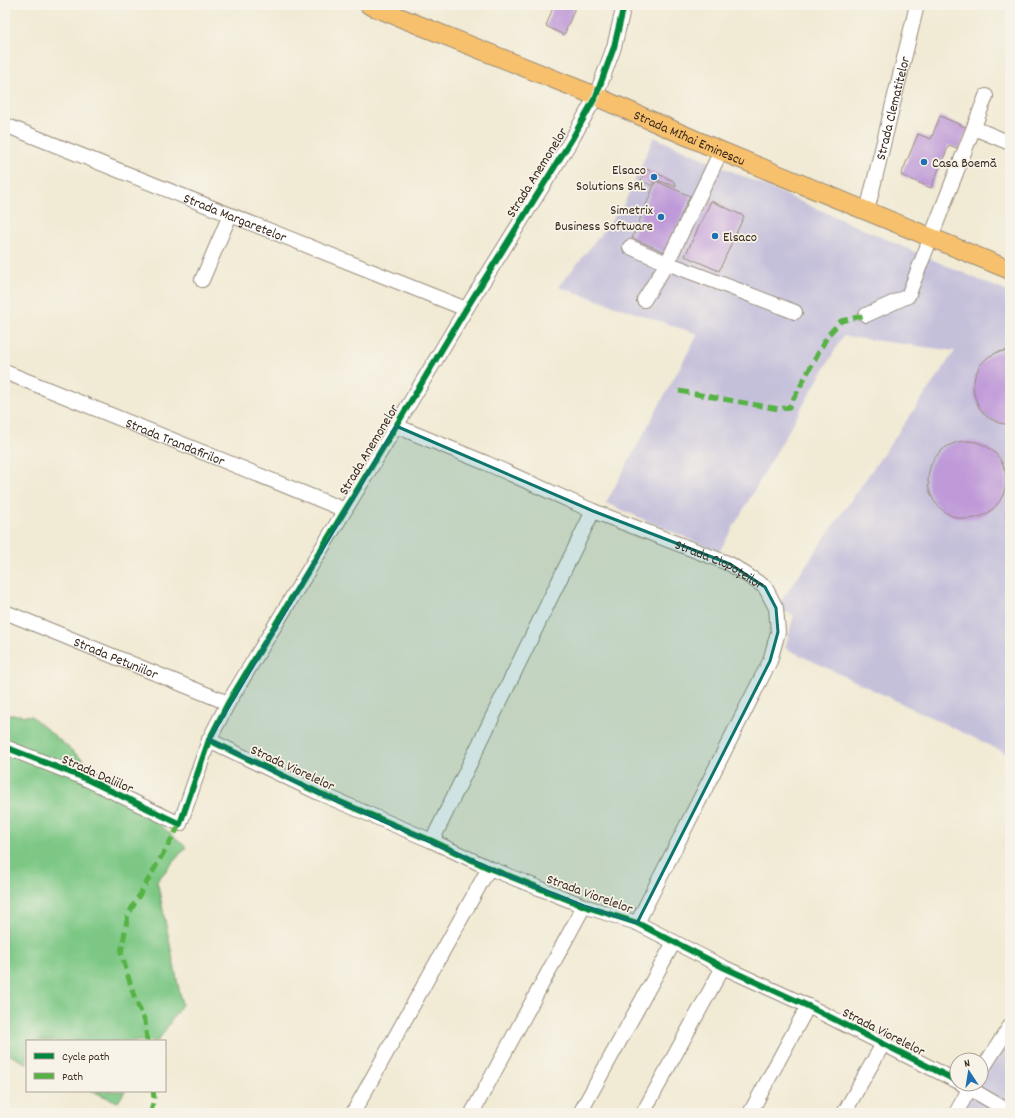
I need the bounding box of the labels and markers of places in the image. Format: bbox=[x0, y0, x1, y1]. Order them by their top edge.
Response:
place label: Casa Boemă bbox=[932, 154, 997, 174]
marker: Casa Boemă bbox=[919, 157, 929, 167]
place label: Elsaco Solutions SRL bbox=[576, 161, 646, 197]
marker: Elsaco Solutions SRL bbox=[649, 172, 659, 182]
place label: Simetrix Business Software bbox=[555, 201, 653, 237]
marker: Simetrix Business Software bbox=[656, 212, 666, 222]
place label: Elsaco bbox=[723, 228, 757, 248]
marker: Elsaco bbox=[710, 231, 720, 241]

